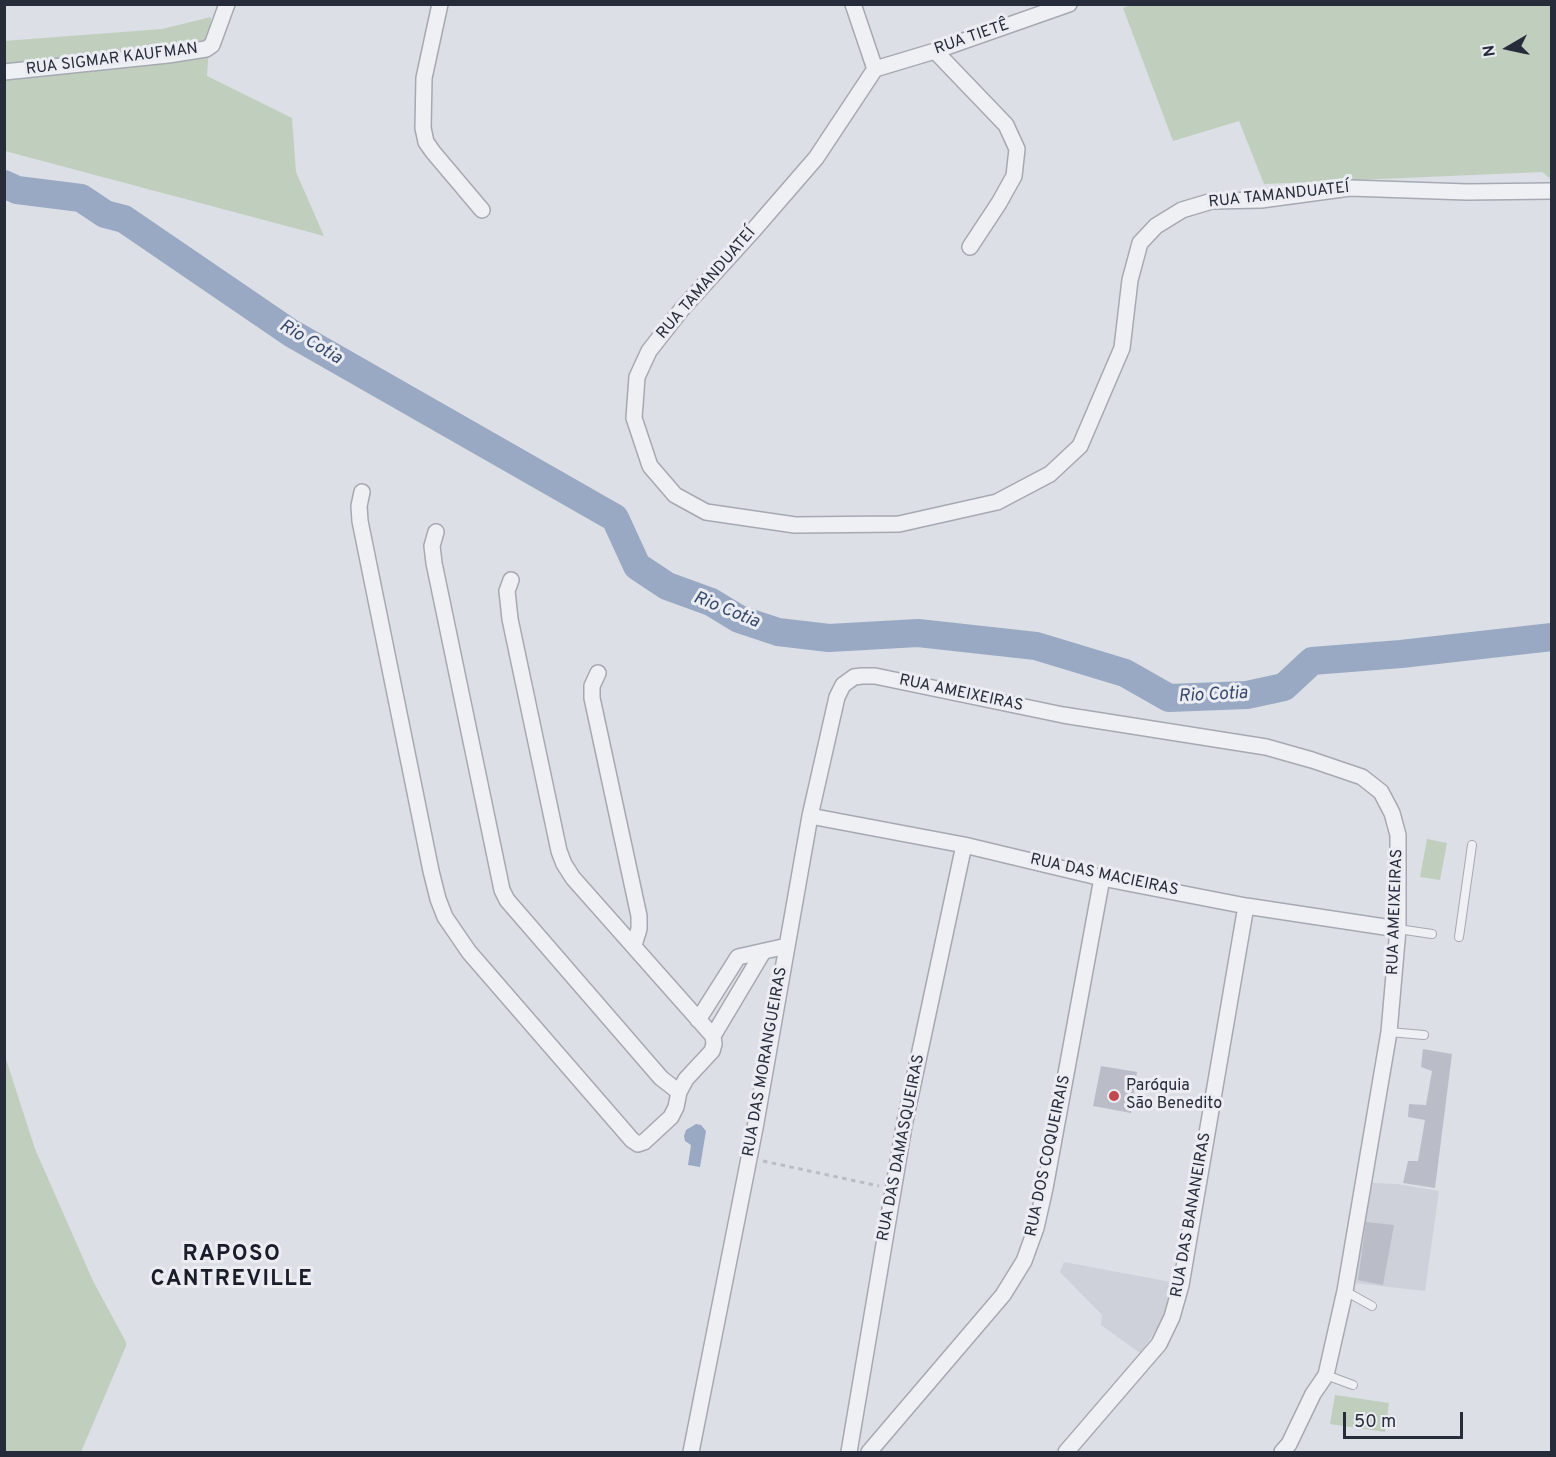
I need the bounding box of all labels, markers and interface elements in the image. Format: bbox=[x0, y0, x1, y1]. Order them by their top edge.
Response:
street label: RUA TIETÊ bbox=[932, 16, 1012, 60]
north arrow bbox=[1478, 18, 1538, 78]
street label: RUA SIGMAR KAUFMAN bbox=[25, 40, 199, 80]
text: N bbox=[1479, 44, 1501, 58]
street label: RUA TAMANDUATEÍ bbox=[1208, 179, 1350, 213]
street label: RUA TAMANDUATEÍ bbox=[653, 224, 761, 344]
water label: Rio Cotia bbox=[275, 316, 345, 370]
water label: Rio Cotia bbox=[690, 588, 762, 634]
street label: RUA AMEIXEIRAS bbox=[897, 671, 1025, 717]
water label: Rio Cotia bbox=[1178, 683, 1248, 709]
street label: RUA AMEIXEIRAS bbox=[1384, 848, 1408, 976]
street label: RUA DAS MACIEIRAS bbox=[1028, 851, 1180, 901]
street label: RUA DAS MORANGUEIRAS bbox=[740, 966, 792, 1158]
street label: RUA DAS DAMASQUEIRAS bbox=[874, 1053, 930, 1243]
street label: RUA DOS COQUEIRAIS bbox=[1022, 1073, 1076, 1239]
place label: Paróquia São Benedito bbox=[1126, 1077, 1222, 1115]
marker: Paróquia São Benedito bbox=[1107, 1089, 1121, 1103]
street label: RUA DAS BANANEIRAS bbox=[1168, 1131, 1216, 1299]
district label: RAPOSO CANTREVILLE bbox=[151, 1243, 313, 1294]
scale bar bbox=[1346, 1400, 1466, 1438]
text: 50 m bbox=[1354, 1411, 1396, 1434]

